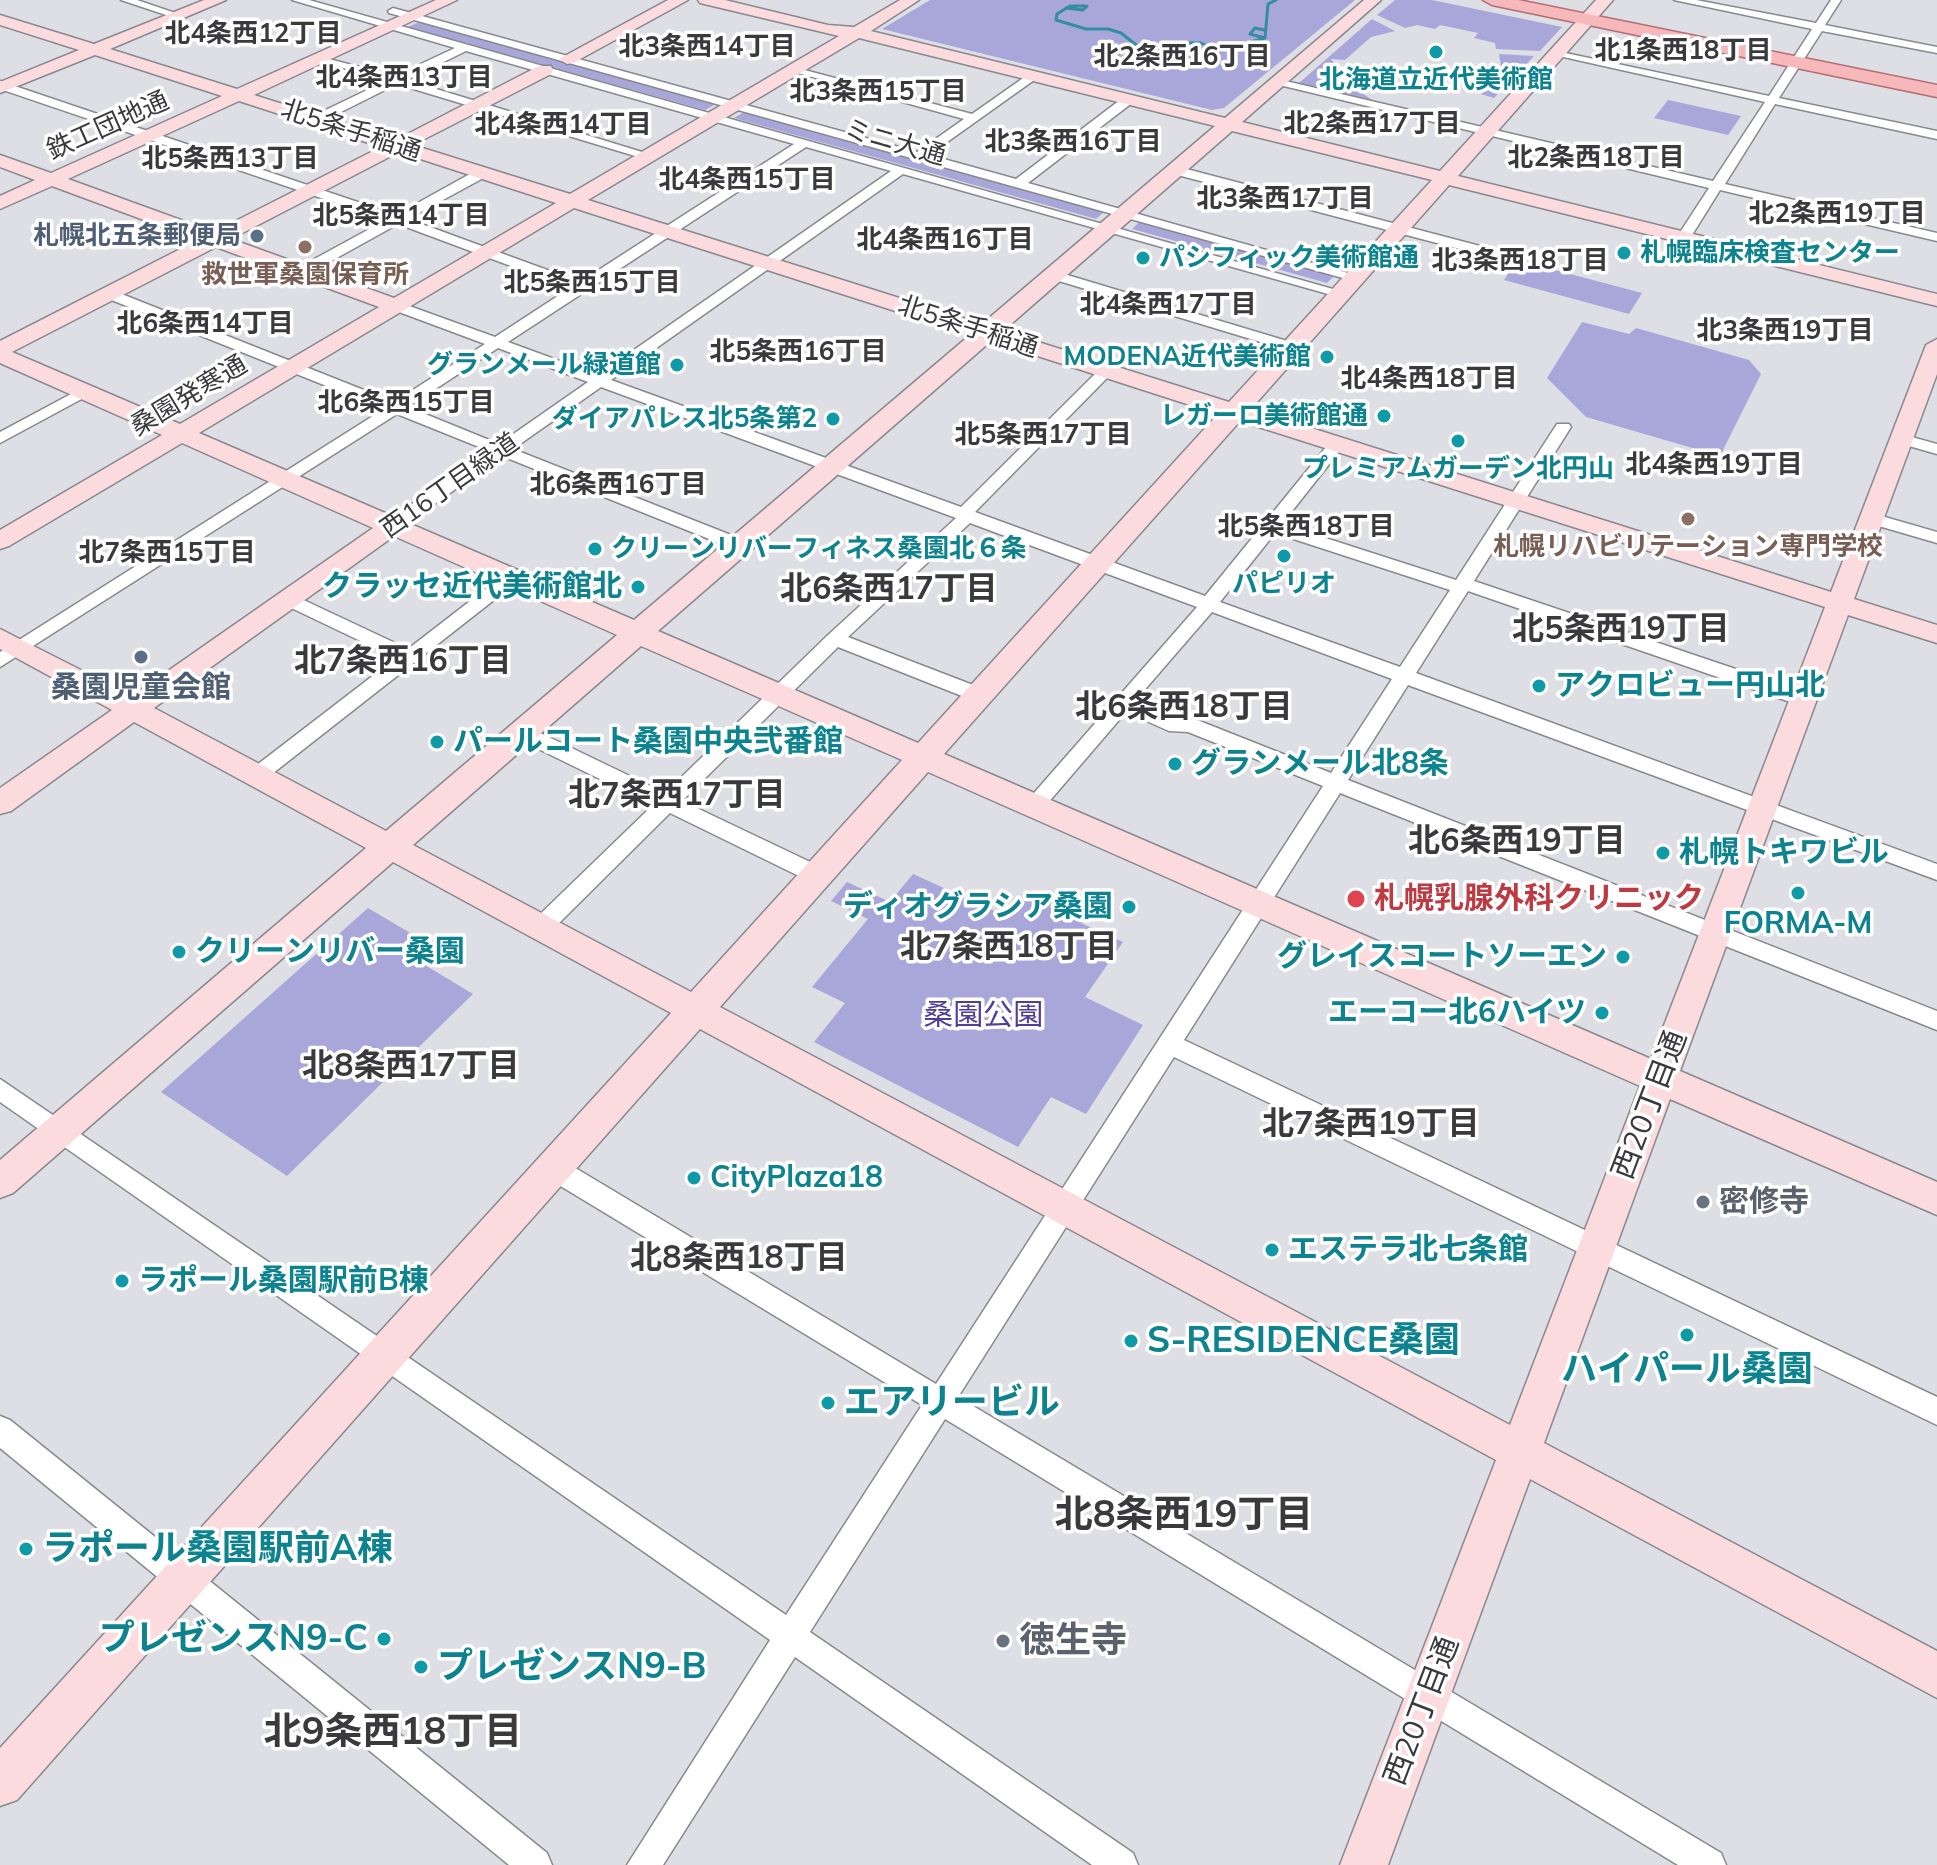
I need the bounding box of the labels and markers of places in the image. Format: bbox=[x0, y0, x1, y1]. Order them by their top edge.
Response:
marker: 北海道立近代美術館 bbox=[1427, 43, 1445, 61]
place label: 北海道立近代美術館 bbox=[1319, 64, 1553, 96]
place label: 札幌北五条郵便局 bbox=[33, 220, 241, 252]
marker: 札幌北五条郵便局 bbox=[248, 227, 266, 245]
place label: 札幌臨床検査センター bbox=[1640, 237, 1900, 269]
marker: 救世軍桑園保育所 bbox=[296, 238, 314, 256]
place label: パシフィック美術館通 bbox=[1159, 242, 1419, 274]
marker: 札幌臨床検査センター bbox=[1615, 244, 1633, 262]
marker: パシフィック美術館通 bbox=[1134, 249, 1152, 267]
place label: 救世軍桑園保育所 bbox=[201, 259, 409, 291]
place label: MODENA近代美術館 bbox=[1064, 341, 1311, 373]
marker: MODENA近代美術館 bbox=[1318, 348, 1336, 366]
place label: グランメール緑道館 bbox=[427, 349, 661, 381]
marker: グランメール緑道館 bbox=[668, 356, 686, 374]
place label: レガーロ美術館通 bbox=[1160, 400, 1368, 432]
place label: ダイアパレス北5条第2 bbox=[552, 403, 817, 435]
marker: レガーロ美術館通 bbox=[1375, 407, 1393, 425]
marker: ダイアパレス北5条第2 bbox=[824, 410, 842, 428]
marker: プレミアムガーデン北円山 bbox=[1449, 432, 1467, 450]
place label: プレミアムガーデン北円山 bbox=[1302, 453, 1614, 485]
marker: 札幌リハビリテーション専門学校 bbox=[1679, 510, 1697, 528]
place label: 札幌リハビリテーション専門学校 bbox=[1493, 531, 1883, 563]
place label: クリーンリバーフィネス桑園北６条 bbox=[611, 533, 1027, 565]
marker: クリーンリバーフィネス桑園北６条 bbox=[586, 540, 604, 558]
marker: パピリオ bbox=[1275, 547, 1293, 565]
place label: パピリオ bbox=[1232, 568, 1336, 600]
place label: クラッセ近代美術館北 bbox=[322, 569, 622, 605]
marker: クラッセ近代美術館北 bbox=[629, 578, 647, 596]
marker: 桑園児童会館 bbox=[132, 648, 150, 666]
place label: アクロビュー円山北 bbox=[1555, 668, 1825, 704]
place label: 桑園児童会館 bbox=[51, 670, 231, 706]
marker: アクロビュー円山北 bbox=[1530, 677, 1548, 695]
place label: パールコート桑園中央弐番館 bbox=[453, 724, 843, 760]
marker: パールコート桑園中央弐番館 bbox=[428, 733, 446, 751]
place label: グランメール北8条 bbox=[1191, 746, 1449, 782]
marker: グランメール北8条 bbox=[1166, 755, 1184, 773]
place label: 札幌トキワビル bbox=[1679, 835, 1889, 871]
marker: 札幌トキワビル bbox=[1654, 844, 1672, 862]
place label: 札幌乳腺外科クリニック bbox=[1374, 881, 1704, 917]
marker: FORMA-M bbox=[1789, 884, 1807, 902]
marker: 札幌乳腺外科クリニック bbox=[1345, 888, 1367, 910]
place label: ディオグラシア桑園 bbox=[843, 889, 1113, 925]
marker: ディオグラシア桑園 bbox=[1120, 898, 1138, 916]
place label: FORMA-M bbox=[1724, 906, 1872, 942]
place label: クリーンリバー桑園 bbox=[195, 934, 465, 970]
place label: グレイスコートソーエン bbox=[1277, 939, 1607, 975]
marker: クリーンリバー桑園 bbox=[170, 943, 188, 961]
marker: グレイスコートソーエン bbox=[1614, 948, 1632, 966]
place label: エーコー北6ハイツ bbox=[1328, 995, 1586, 1031]
marker: エーコー北6ハイツ bbox=[1593, 1004, 1611, 1022]
place label: CityPlaza18 bbox=[710, 1160, 883, 1196]
marker: CityPlaza18 bbox=[685, 1169, 703, 1187]
place label: 密修寺 bbox=[1719, 1184, 1809, 1220]
marker: 密修寺 bbox=[1694, 1193, 1712, 1211]
place label: エステラ北七条館 bbox=[1288, 1232, 1528, 1268]
marker: エステラ北七条館 bbox=[1263, 1241, 1281, 1259]
place label: ラポール桑園駅前B棟 bbox=[138, 1263, 429, 1299]
marker: ラポール桑園駅前B棟 bbox=[113, 1272, 131, 1290]
place label: S-RESIDENCE桑園 bbox=[1147, 1319, 1460, 1363]
marker: ハイパール桑園 bbox=[1678, 1326, 1696, 1344]
marker: S-RESIDENCE桑園 bbox=[1122, 1332, 1140, 1350]
place label: ハイパール桑園 bbox=[1561, 1348, 1813, 1392]
place label: エアリービル bbox=[844, 1381, 1060, 1425]
marker: エアリービル bbox=[819, 1394, 837, 1412]
place label: ラポール桑園駅前A棟 bbox=[42, 1527, 393, 1571]
marker: ラポール桑園駅前A棟 bbox=[17, 1540, 35, 1558]
place label: プレゼンスN9-C bbox=[99, 1617, 368, 1661]
place label: 徳生寺 bbox=[1019, 1619, 1127, 1663]
marker: プレゼンスN9-C bbox=[375, 1630, 393, 1648]
marker: 徳生寺 bbox=[994, 1632, 1012, 1650]
place label: プレゼンスN9-B bbox=[437, 1645, 706, 1689]
marker: プレゼンスN9-B bbox=[412, 1658, 430, 1676]

